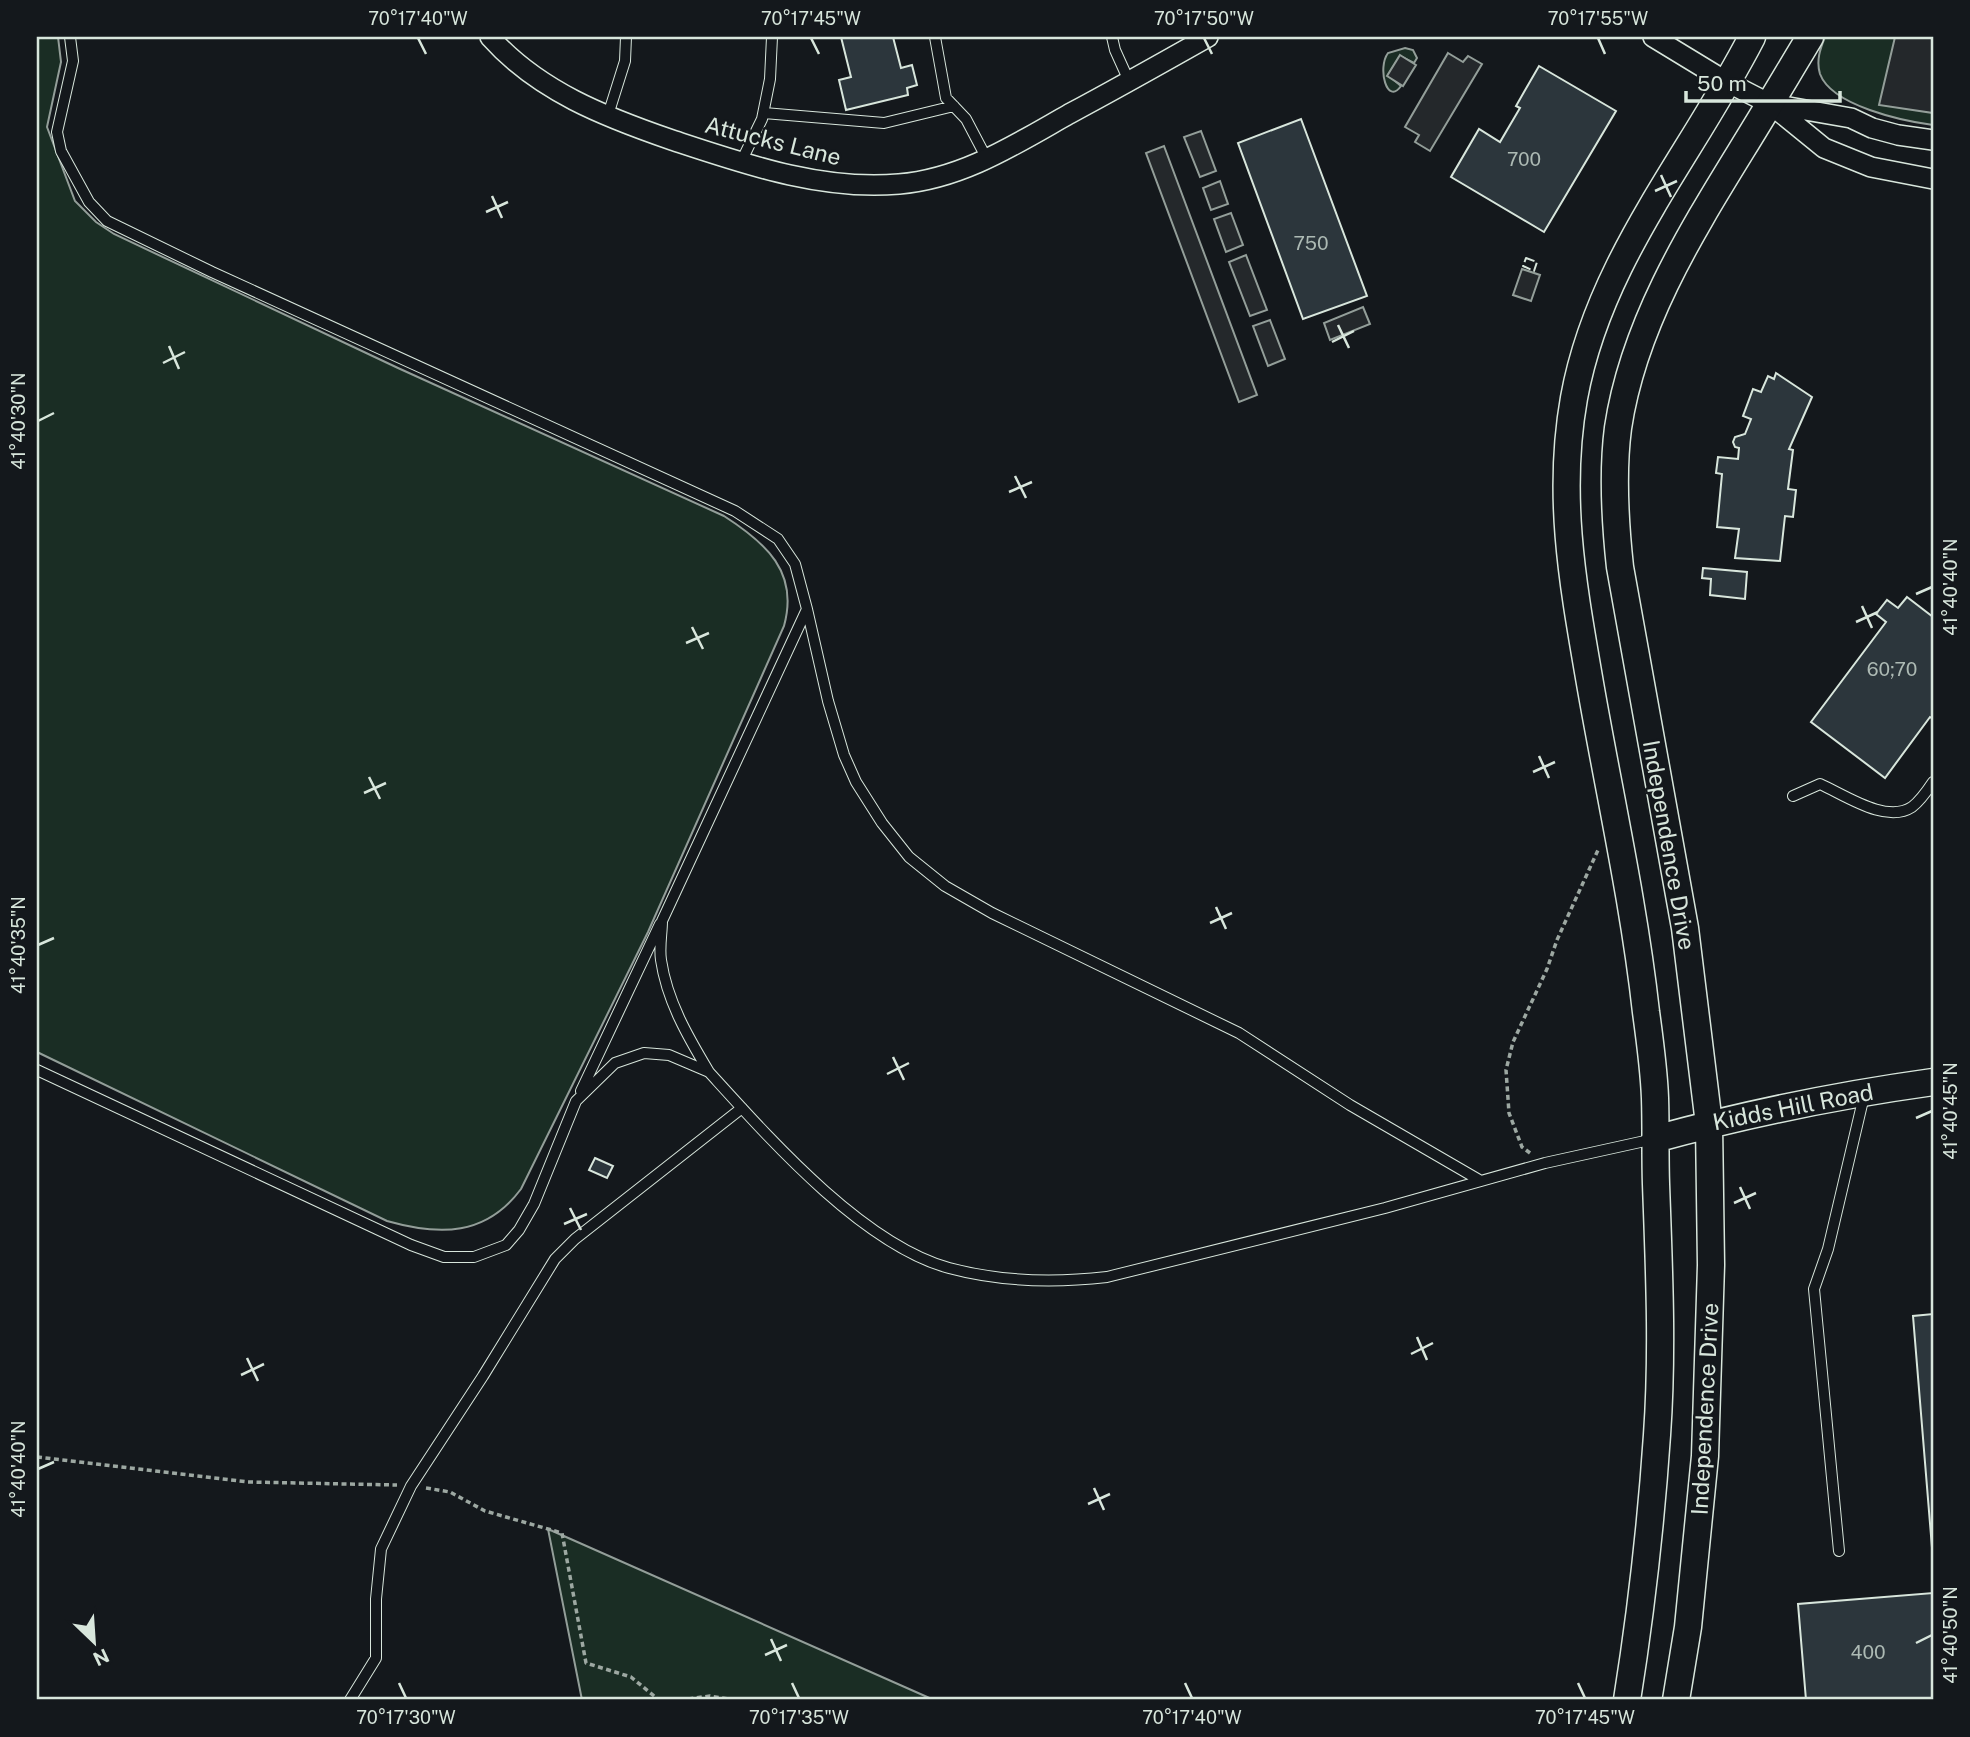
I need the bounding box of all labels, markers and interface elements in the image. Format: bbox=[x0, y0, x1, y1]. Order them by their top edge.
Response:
text: 70°17'40"W bbox=[368, 8, 468, 29]
text: 70°17'45"W bbox=[761, 8, 861, 29]
text: 70°17'50"W bbox=[1154, 8, 1254, 29]
text: 70°17'55"W bbox=[1548, 8, 1648, 29]
scale bar bbox=[1686, 60, 1840, 104]
text: 50 m bbox=[1697, 71, 1747, 96]
street label: Attucks Lane bbox=[702, 111, 844, 170]
house number: 700 bbox=[1507, 148, 1541, 170]
house number: 750 bbox=[1293, 232, 1329, 254]
text: 41°40'30"N bbox=[8, 372, 29, 470]
text: 41°40'40"N bbox=[1940, 538, 1961, 636]
house number: 60;70 bbox=[1867, 658, 1917, 680]
street label: Independence Drive bbox=[1638, 738, 1701, 952]
text: 41°40'35"N bbox=[8, 896, 29, 994]
text: 41°40'45"N bbox=[1940, 1062, 1961, 1160]
street label: Kidds Hill Road bbox=[1710, 1078, 1876, 1135]
street label: Independence Drive bbox=[1685, 1302, 1724, 1516]
text: 41°40'40"N bbox=[8, 1420, 29, 1518]
text: 41°40'50"N bbox=[1940, 1586, 1961, 1684]
north arrow bbox=[60, 1608, 130, 1678]
house number: 400 bbox=[1850, 1641, 1886, 1663]
text: N bbox=[90, 1644, 113, 1671]
text: 70°17'30"W bbox=[356, 1707, 456, 1728]
text: 70°17'35"W bbox=[749, 1707, 849, 1728]
text: 70°17'40"W bbox=[1142, 1707, 1242, 1728]
text: 70°17'45"W bbox=[1535, 1707, 1635, 1728]

